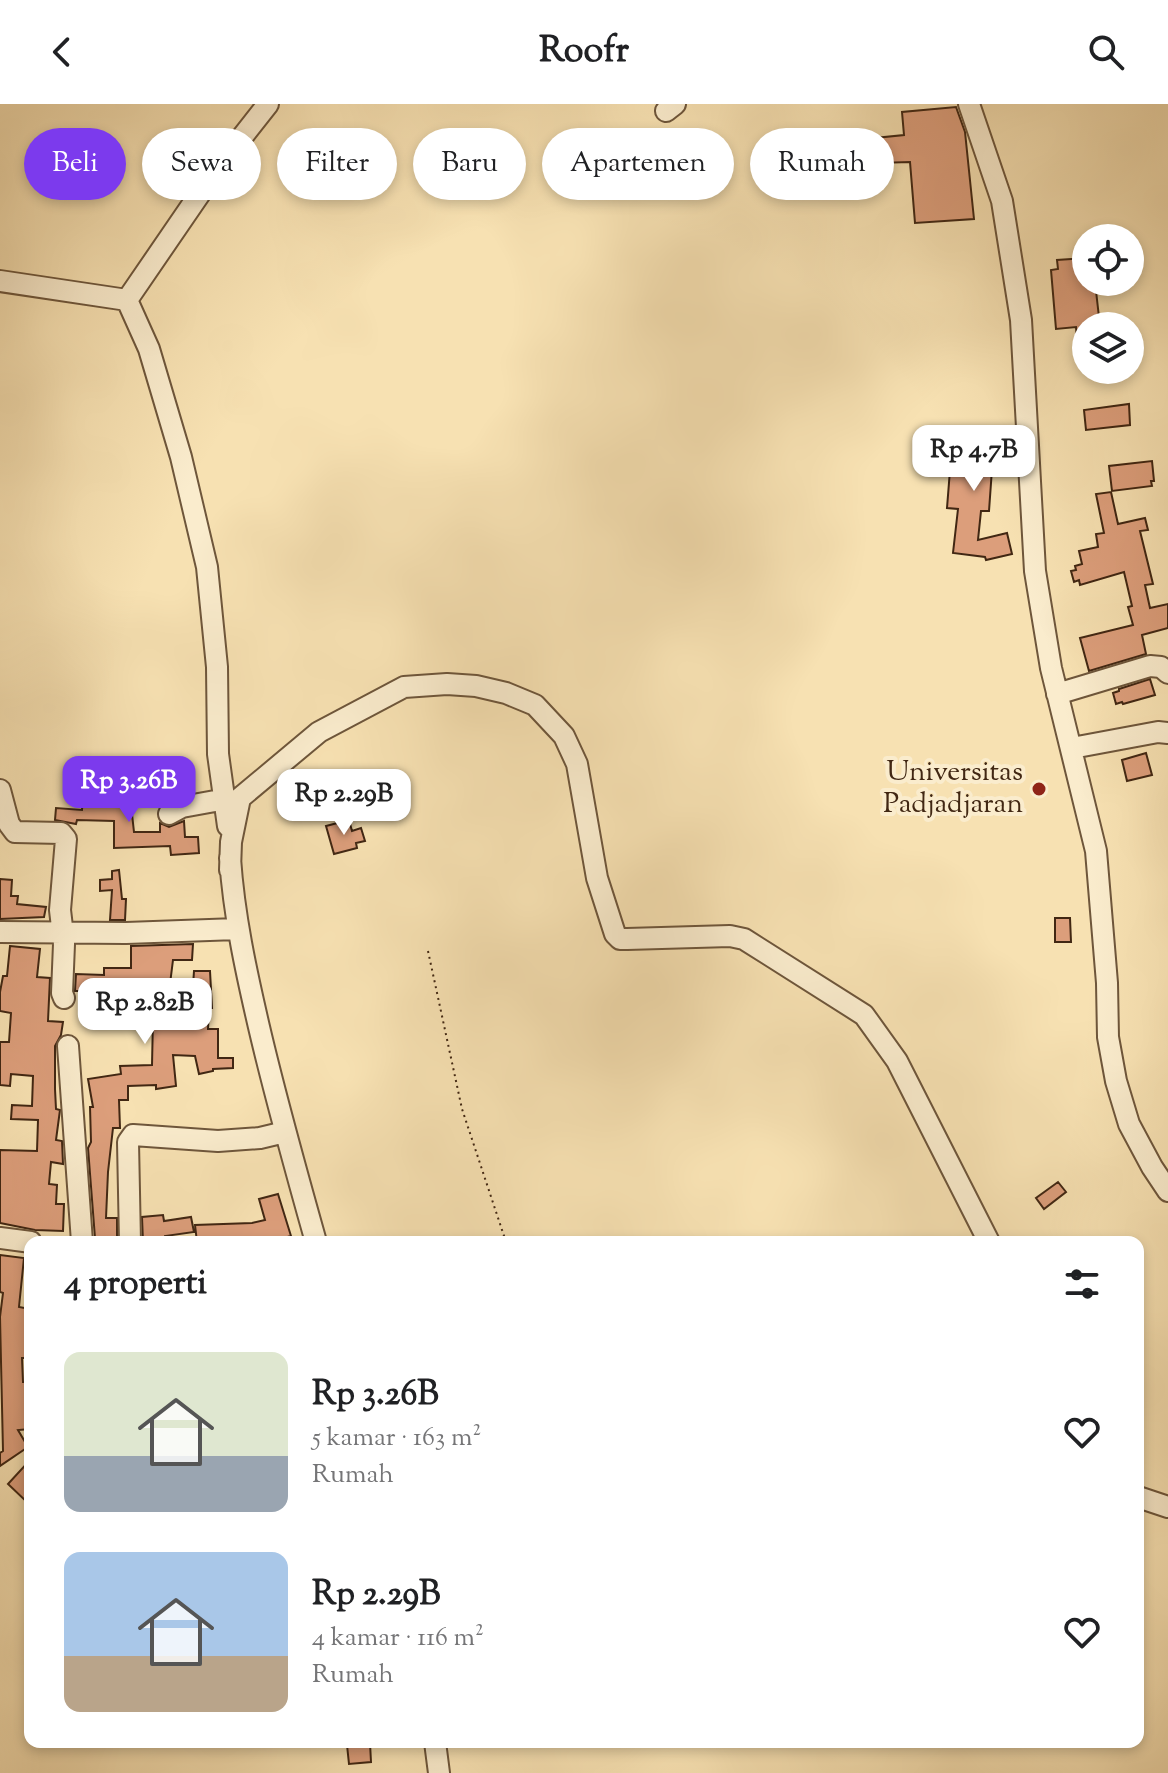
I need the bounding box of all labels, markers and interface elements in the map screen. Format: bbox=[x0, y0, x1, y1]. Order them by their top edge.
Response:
text: Roofr bbox=[539, 26, 629, 78]
icon: back bbox=[40, 30, 84, 74]
icon: search bbox=[1084, 30, 1128, 74]
chip: Beli bbox=[24, 128, 126, 200]
chip: Sewa bbox=[142, 128, 261, 200]
chip: Filter bbox=[277, 128, 397, 200]
chip: Baru bbox=[413, 128, 526, 200]
chip: Apartemen bbox=[542, 128, 734, 200]
chip: Rumah bbox=[750, 128, 894, 200]
map controls bbox=[1072, 224, 1144, 384]
button: locate bbox=[1072, 224, 1144, 296]
button: layers bbox=[1072, 312, 1144, 384]
pin: Rp 4.7B bbox=[900, 425, 1048, 493]
text: Rp 4.7B bbox=[930, 432, 1018, 469]
place label: Universitas Padjadjaran bbox=[883, 753, 1023, 825]
pin: Rp 3.26B bbox=[46, 756, 212, 824]
text: Rp 3.26B bbox=[81, 763, 177, 800]
pin: Rp 2.29B bbox=[261, 769, 427, 837]
text: Rp 2.29B bbox=[295, 776, 393, 813]
marker: Universitas Padjadjaran bbox=[1030, 780, 1048, 798]
pin: Rp 2.82B bbox=[62, 978, 228, 1046]
text: Rp 2.82B bbox=[96, 985, 194, 1022]
text: 4 properti bbox=[64, 1260, 207, 1309]
icon: filters bbox=[1060, 1262, 1104, 1306]
text: Rp 3.26B bbox=[312, 1371, 439, 1420]
icon: home bbox=[128, 1384, 224, 1480]
icon: heart bbox=[1060, 1410, 1104, 1454]
text: 5 kamar · 163 m² bbox=[312, 1420, 481, 1457]
text: Rumah bbox=[312, 1457, 394, 1494]
text: Rp 2.29B bbox=[312, 1571, 441, 1620]
icon: home bbox=[128, 1584, 224, 1680]
icon: heart bbox=[1060, 1610, 1104, 1654]
text: 4 kamar · 116 m² bbox=[312, 1620, 484, 1657]
text: Rumah bbox=[312, 1657, 394, 1694]

